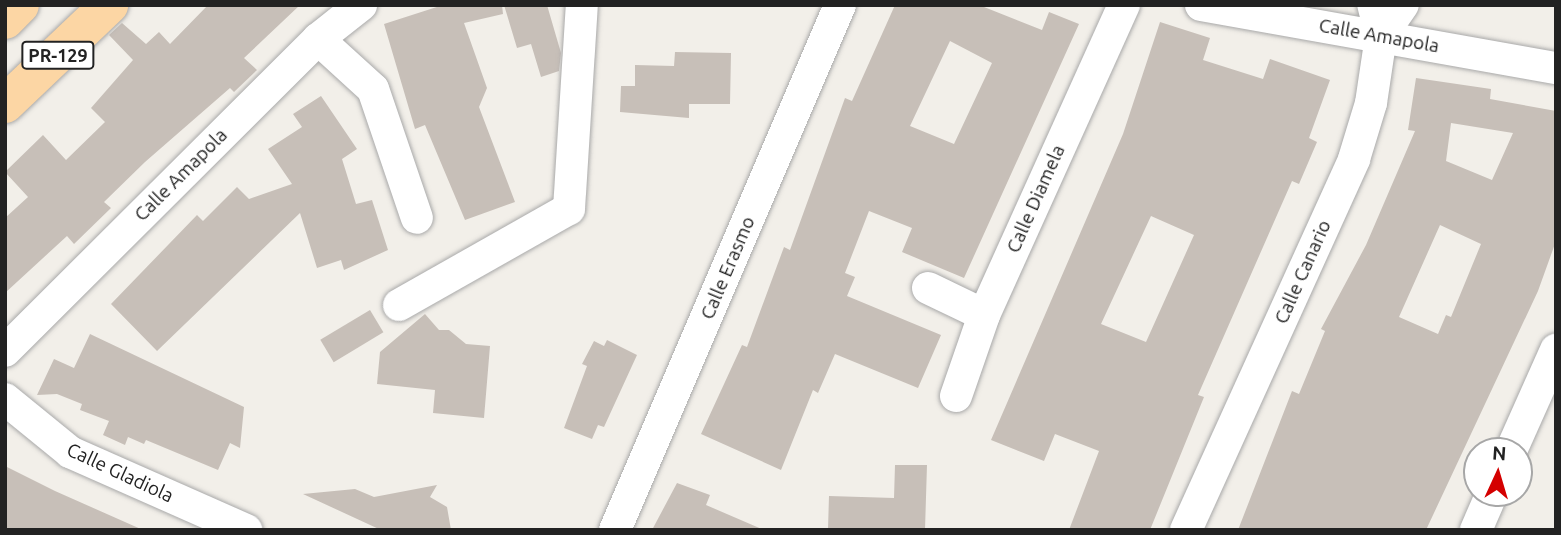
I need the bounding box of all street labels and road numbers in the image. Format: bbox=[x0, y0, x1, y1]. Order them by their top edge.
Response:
street label: Calle Amapola bbox=[1317, 14, 1441, 58]
road number: PR-129 bbox=[21, 40, 95, 70]
street label: Calle Amapola bbox=[130, 124, 232, 226]
street label: Calle Diamela bbox=[1002, 142, 1070, 256]
street label: Calle Erasmo bbox=[696, 213, 760, 323]
street label: Calle Canario bbox=[1270, 217, 1336, 327]
street label: Calle Gladiola bbox=[63, 438, 177, 508]

